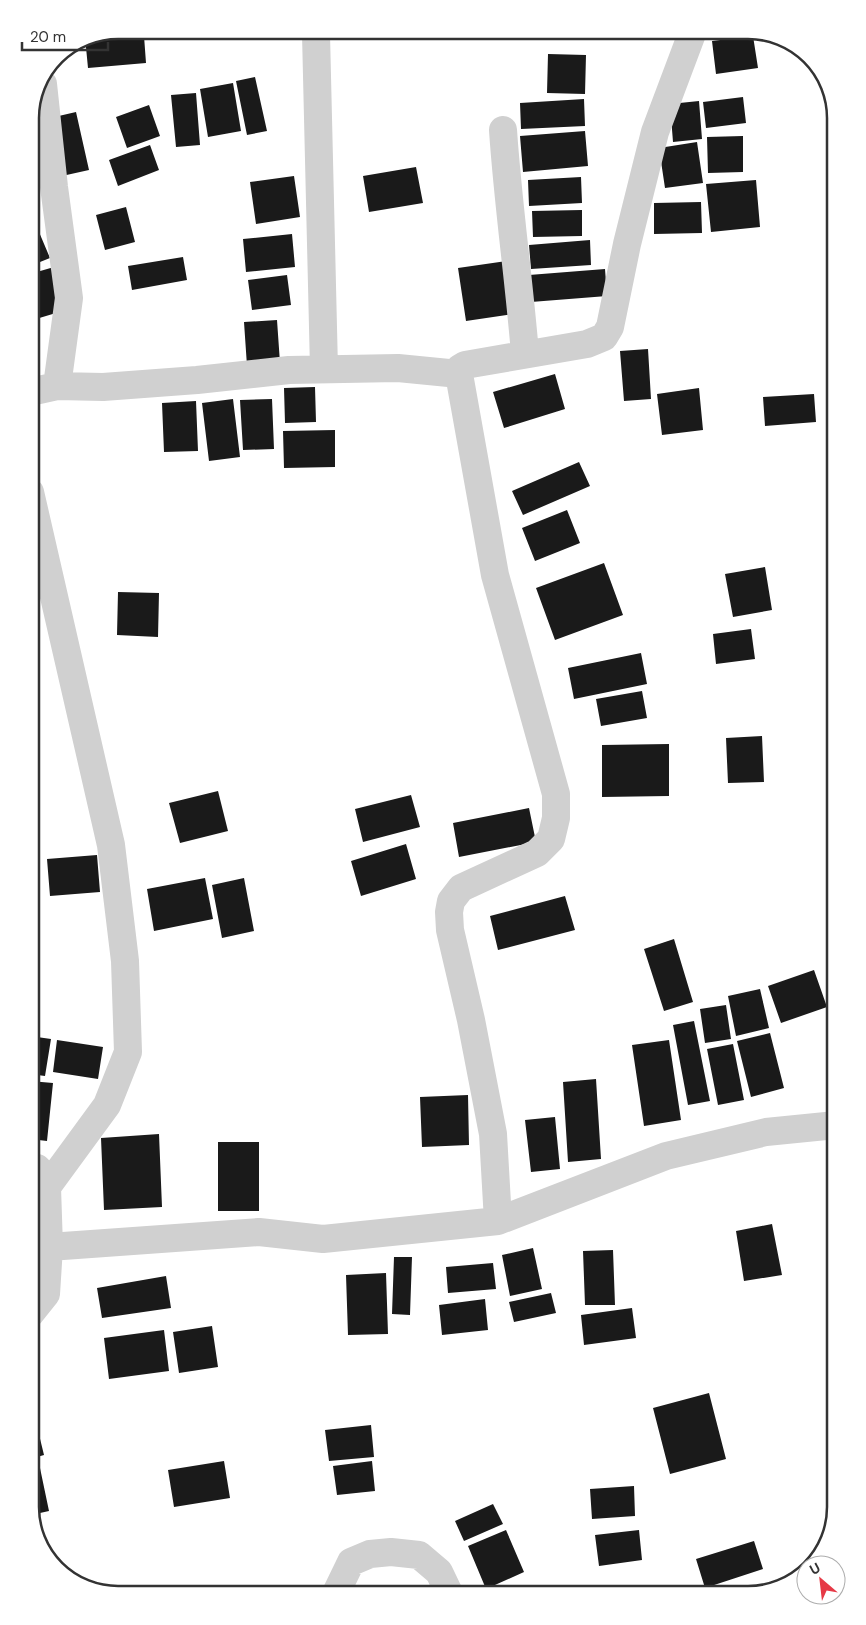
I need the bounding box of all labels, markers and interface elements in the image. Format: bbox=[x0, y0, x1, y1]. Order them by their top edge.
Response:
scale bar bbox=[22, 20, 109, 52]
text: 20 m bbox=[30, 27, 66, 47]
north arrow bbox=[796, 1555, 846, 1605]
text: U bbox=[806, 1558, 823, 1579]

